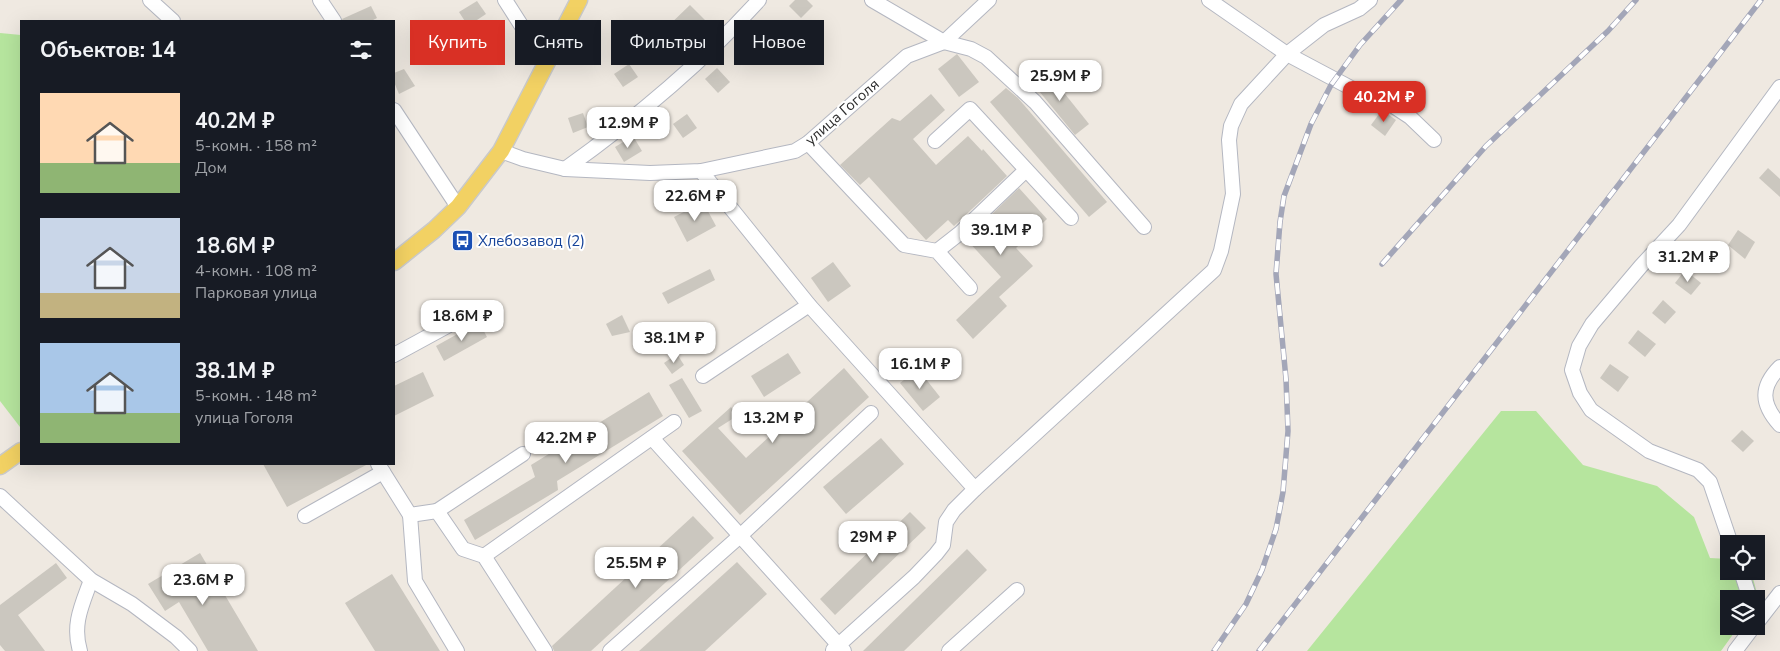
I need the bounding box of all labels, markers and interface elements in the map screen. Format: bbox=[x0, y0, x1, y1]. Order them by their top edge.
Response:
chip: Купить bbox=[410, 20, 505, 65]
chip: Снять bbox=[515, 20, 601, 65]
chip: Фильтры bbox=[611, 20, 724, 65]
chip: Новое bbox=[734, 20, 824, 65]
text: Объектов: 14 bbox=[40, 36, 176, 64]
icon: filters bbox=[347, 36, 375, 64]
pin: 25.9M ₽ bbox=[1014, 59, 1106, 102]
text: 25.9M ₽ bbox=[1030, 65, 1090, 87]
street label: улица Гоголя bbox=[801, 74, 883, 150]
pin: 40.2M ₽ bbox=[1338, 80, 1430, 123]
text: 40.2M ₽ bbox=[1354, 86, 1414, 108]
pin: 12.9M ₽ bbox=[582, 106, 674, 149]
text: 40.2M ₽ bbox=[195, 107, 275, 135]
text: 12.9M ₽ bbox=[598, 112, 658, 134]
icon: home bbox=[80, 113, 140, 173]
text: 5-комн. · 158 m² bbox=[195, 135, 317, 157]
text: Дом bbox=[195, 157, 227, 179]
pin: 22.6M ₽ bbox=[649, 180, 741, 222]
text: 22.6M ₽ bbox=[665, 185, 725, 207]
pin: 39.1M ₽ bbox=[955, 214, 1047, 256]
text: 39.1M ₽ bbox=[971, 219, 1031, 241]
bus stop icon: Хлебозавод (2) bbox=[450, 229, 474, 253]
place label: Хлебозавод (2) bbox=[478, 231, 585, 251]
text: 18.6M ₽ bbox=[195, 232, 275, 260]
icon: home bbox=[80, 238, 140, 298]
pin: 31.2M ₽ bbox=[1642, 240, 1734, 283]
text: 31.2M ₽ bbox=[1658, 246, 1718, 268]
text: 4-комн. · 108 m² bbox=[195, 260, 317, 282]
text: Парковая улица bbox=[195, 282, 317, 304]
pin: 18.6M ₽ bbox=[416, 300, 508, 342]
text: 18.6M ₽ bbox=[432, 305, 492, 327]
pin: 38.1M ₽ bbox=[628, 322, 720, 364]
text: 38.1M ₽ bbox=[644, 327, 704, 349]
pin: 16.1M ₽ bbox=[874, 348, 966, 390]
text: 16.1M ₽ bbox=[890, 353, 950, 375]
text: 38.1M ₽ bbox=[195, 357, 275, 385]
icon: home bbox=[80, 363, 140, 423]
text: 5-комн. · 148 m² bbox=[195, 385, 317, 407]
pin: 13.2M ₽ bbox=[727, 402, 819, 444]
text: улица Гоголя bbox=[195, 407, 293, 429]
text: 13.2M ₽ bbox=[743, 407, 803, 429]
pin: 42.2M ₽ bbox=[520, 422, 612, 464]
text: 42.2M ₽ bbox=[536, 427, 596, 449]
pin: 29M ₽ bbox=[838, 520, 908, 563]
text: 29M ₽ bbox=[849, 526, 897, 548]
map controls bbox=[1720, 535, 1765, 635]
button: locate bbox=[1720, 535, 1765, 580]
pin: 25.5M ₽ bbox=[590, 546, 682, 589]
text: 25.5M ₽ bbox=[606, 552, 666, 574]
pin: 23.6M ₽ bbox=[157, 564, 249, 606]
text: 23.6M ₽ bbox=[173, 569, 233, 591]
button: layers bbox=[1720, 590, 1765, 635]

